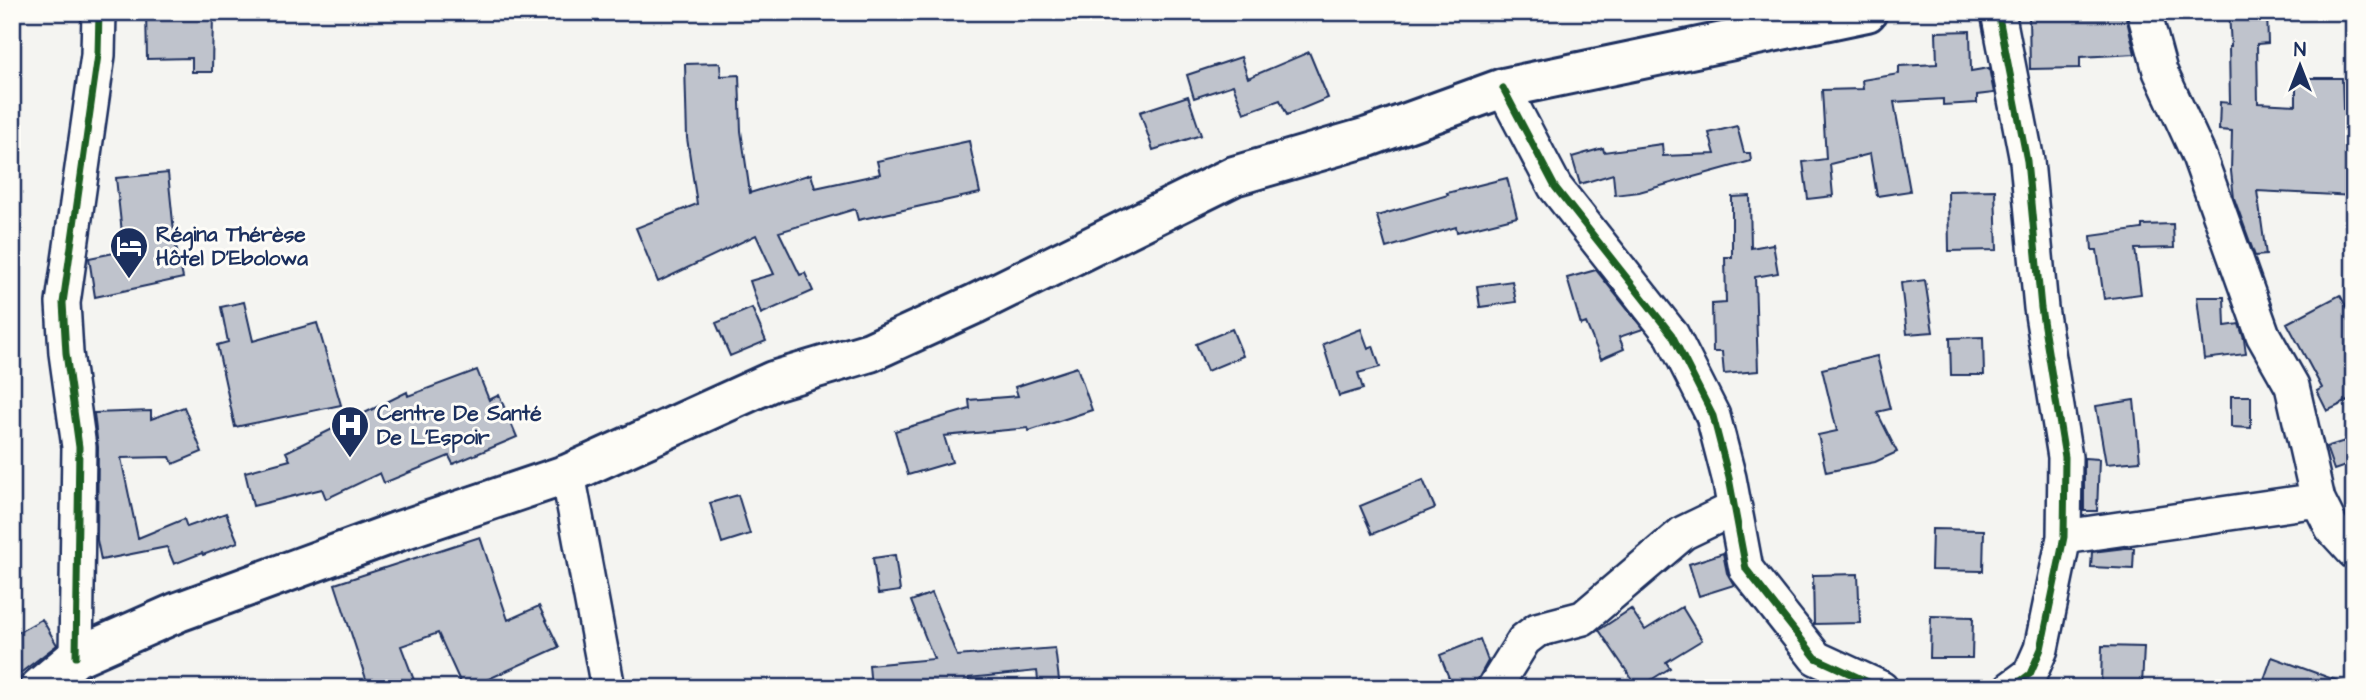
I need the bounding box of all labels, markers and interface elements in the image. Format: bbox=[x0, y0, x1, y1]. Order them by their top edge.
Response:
north arrow bbox=[2264, 32, 2334, 102]
text: N bbox=[2294, 37, 2306, 64]
place label: Régina Thérèse Hôtel D’Ebolowa bbox=[156, 220, 308, 273]
hotel icon: Régina Thérèse Hôtel D’Ebolowa bbox=[108, 225, 150, 280]
place label: Centre De Santé De L’Espoir bbox=[377, 399, 542, 453]
hospital icon: Centre De Santé De L’Espoir bbox=[329, 404, 371, 459]

